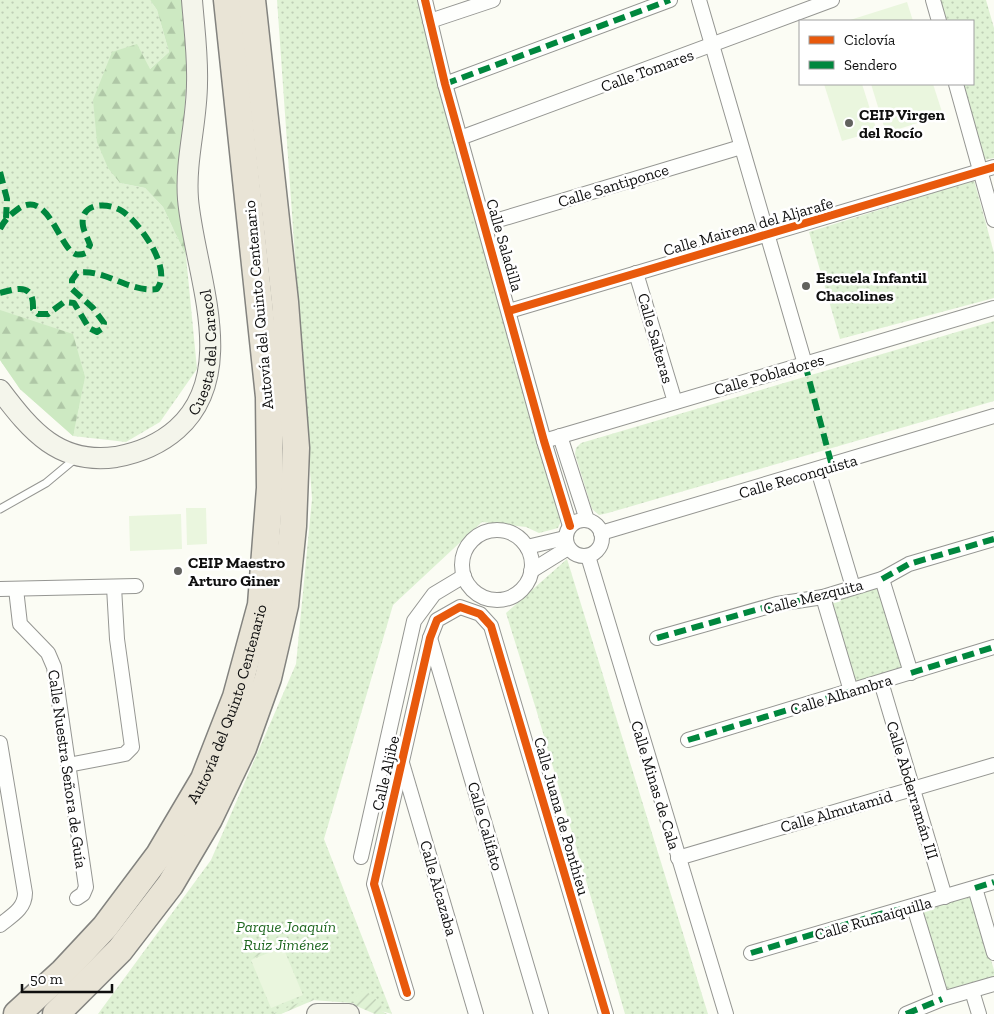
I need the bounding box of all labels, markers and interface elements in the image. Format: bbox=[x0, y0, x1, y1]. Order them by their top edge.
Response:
legend bbox=[799, 20, 974, 85]
text: Ciclovía bbox=[844, 31, 895, 49]
street label: Calle Tomares bbox=[598, 45, 696, 96]
text: Sendero bbox=[844, 56, 897, 74]
place label: CEIP Virgen del Rocío bbox=[859, 105, 945, 142]
marker: CEIP Virgen del Rocío bbox=[843, 117, 855, 129]
street label: Calle Santiponce bbox=[556, 160, 671, 211]
street label: Calle Mairena del Aljarafe bbox=[661, 193, 835, 260]
street label: Calle Saladilla bbox=[482, 197, 527, 294]
street label: Autovía del Quinto Centenario bbox=[240, 199, 277, 410]
place label: Escuela Infantil Chacolines bbox=[816, 268, 927, 305]
marker: Escuela Infantil Chacolines bbox=[800, 280, 812, 292]
street label: Cuesta del Caracol bbox=[184, 288, 220, 419]
street label: Calle Salteras bbox=[634, 291, 677, 386]
street label: Calle Pobladores bbox=[712, 350, 826, 399]
street label: Calle Reconquista bbox=[737, 450, 860, 502]
place label: CEIP Maestro Arturo Giner bbox=[188, 553, 286, 590]
marker: CEIP Maestro Arturo Giner bbox=[172, 565, 184, 577]
street label: Calle Mezquita bbox=[761, 575, 865, 618]
street label: Autovía del Quinto Centenario bbox=[183, 602, 271, 807]
street label: Calle Nuestra Señora de Guía bbox=[44, 669, 91, 870]
street label: Calle Alhambra bbox=[788, 670, 895, 719]
street label: Calle Minas de Cala bbox=[627, 718, 684, 852]
street label: Calle Abderramán III bbox=[882, 719, 943, 862]
street label: Calle Aljibe bbox=[368, 734, 403, 812]
street label: Calle Juana de Ponthieu bbox=[530, 735, 593, 897]
street label: Calle Califato bbox=[464, 780, 507, 873]
street label: Calle Almutamid bbox=[778, 786, 894, 837]
street label: Calle Alcazaba bbox=[416, 838, 461, 938]
street label: Calle Rumaiquilla bbox=[812, 893, 934, 944]
park label: Parque Joaquín Ruiz Jiménez bbox=[236, 917, 336, 954]
scale bar bbox=[22, 962, 112, 994]
text: 50 m bbox=[30, 970, 63, 988]

